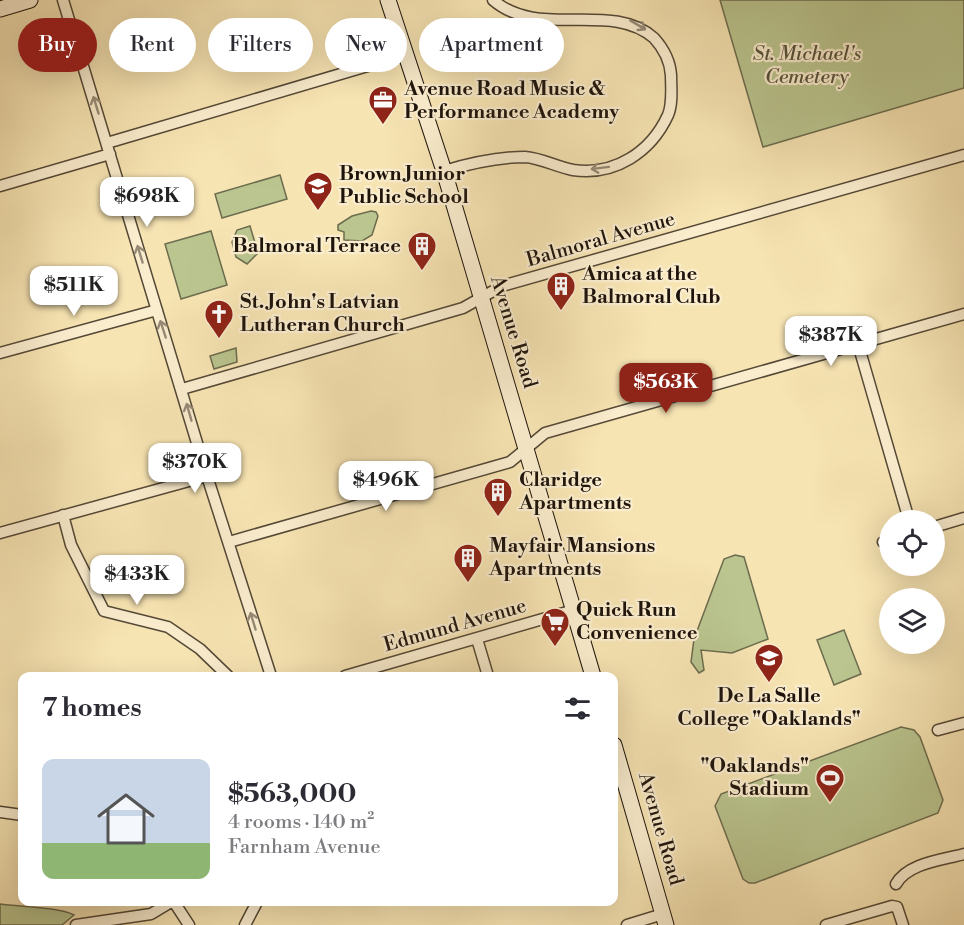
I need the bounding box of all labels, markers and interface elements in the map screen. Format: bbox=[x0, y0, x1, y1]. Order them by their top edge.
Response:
chip: Buy bbox=[18, 18, 97, 72]
chip: Rent bbox=[109, 18, 196, 72]
chip: Filters bbox=[208, 18, 313, 72]
chip: New bbox=[325, 18, 407, 72]
chip: Apartment bbox=[419, 18, 564, 72]
one-way arrow bbox=[629, 20, 646, 32]
park label: St. Michael's Cemetery bbox=[753, 42, 862, 90]
place label: Avenue Road Music & Performance Academy bbox=[403, 77, 620, 125]
office icon: Avenue Road Music & Performance Academy bbox=[367, 84, 399, 126]
one-way arrow bbox=[89, 96, 100, 115]
place label: Brown Junior Public School bbox=[339, 162, 469, 210]
one-way arrow bbox=[591, 163, 611, 174]
school or university icon: Brown Junior Public School bbox=[302, 170, 334, 212]
pin: $698K bbox=[105, 177, 189, 228]
text: $698K bbox=[114, 184, 180, 209]
street label: Balmoral Avenue bbox=[523, 207, 678, 273]
building icon: Balmoral Terrace bbox=[406, 230, 438, 272]
place label: Balmoral Terrace bbox=[232, 234, 401, 259]
one-way arrow bbox=[134, 244, 145, 263]
place label: Amica at the Balmoral Club bbox=[581, 262, 721, 310]
pin: $511K bbox=[32, 266, 116, 317]
building icon: Amica at the Balmoral Club bbox=[545, 270, 577, 312]
street label: Avenue Road bbox=[484, 272, 542, 392]
text: $511K bbox=[44, 273, 104, 298]
place label: St. John's Latvian Lutheran Church bbox=[240, 290, 405, 338]
church icon: St. John's Latvian Lutheran Church bbox=[203, 298, 235, 340]
pin: $387K bbox=[789, 316, 873, 367]
one-way arrow bbox=[157, 320, 168, 339]
text: $387K bbox=[799, 323, 863, 348]
pin: $563K bbox=[624, 363, 708, 414]
text: $563K bbox=[633, 370, 699, 395]
one-way arrow bbox=[183, 403, 194, 422]
pin: $370K bbox=[153, 443, 237, 494]
text: $370K bbox=[162, 450, 228, 475]
pin: $496K bbox=[344, 461, 428, 512]
text: $496K bbox=[353, 468, 419, 493]
place label: Claridge Apartments bbox=[518, 468, 631, 516]
building icon: Claridge Apartments bbox=[482, 476, 514, 518]
map controls bbox=[879, 510, 945, 654]
button: locate bbox=[879, 510, 945, 576]
place label: Mayfair Mansions Apartments bbox=[488, 534, 655, 582]
building icon: Mayfair Mansions Apartments bbox=[452, 542, 484, 584]
pin: $433K bbox=[95, 555, 179, 606]
text: $433K bbox=[104, 562, 170, 587]
button: layers bbox=[879, 588, 945, 654]
street label: Edmund Avenue bbox=[381, 594, 529, 658]
place label: Quick Run Convenience bbox=[576, 598, 698, 646]
supermarket icon: Quick Run Convenience bbox=[539, 606, 571, 648]
one-way arrow bbox=[247, 612, 258, 631]
school or university icon: De La Salle College "Oaklands" bbox=[753, 642, 785, 684]
place label: De La Salle College "Oaklands" bbox=[677, 684, 861, 732]
text: 7 homes bbox=[42, 692, 142, 724]
icon: filters bbox=[561, 692, 594, 725]
place label: "Oaklands" Stadium bbox=[701, 754, 809, 802]
sports icon: "Oaklands" Stadium bbox=[814, 762, 846, 804]
street label: Avenue Road bbox=[632, 769, 688, 889]
text: $563,000 bbox=[228, 778, 356, 810]
icon: home bbox=[90, 783, 162, 855]
text: 4 rooms · 140 m² bbox=[228, 810, 374, 835]
text: Farnham Avenue bbox=[228, 835, 380, 860]

